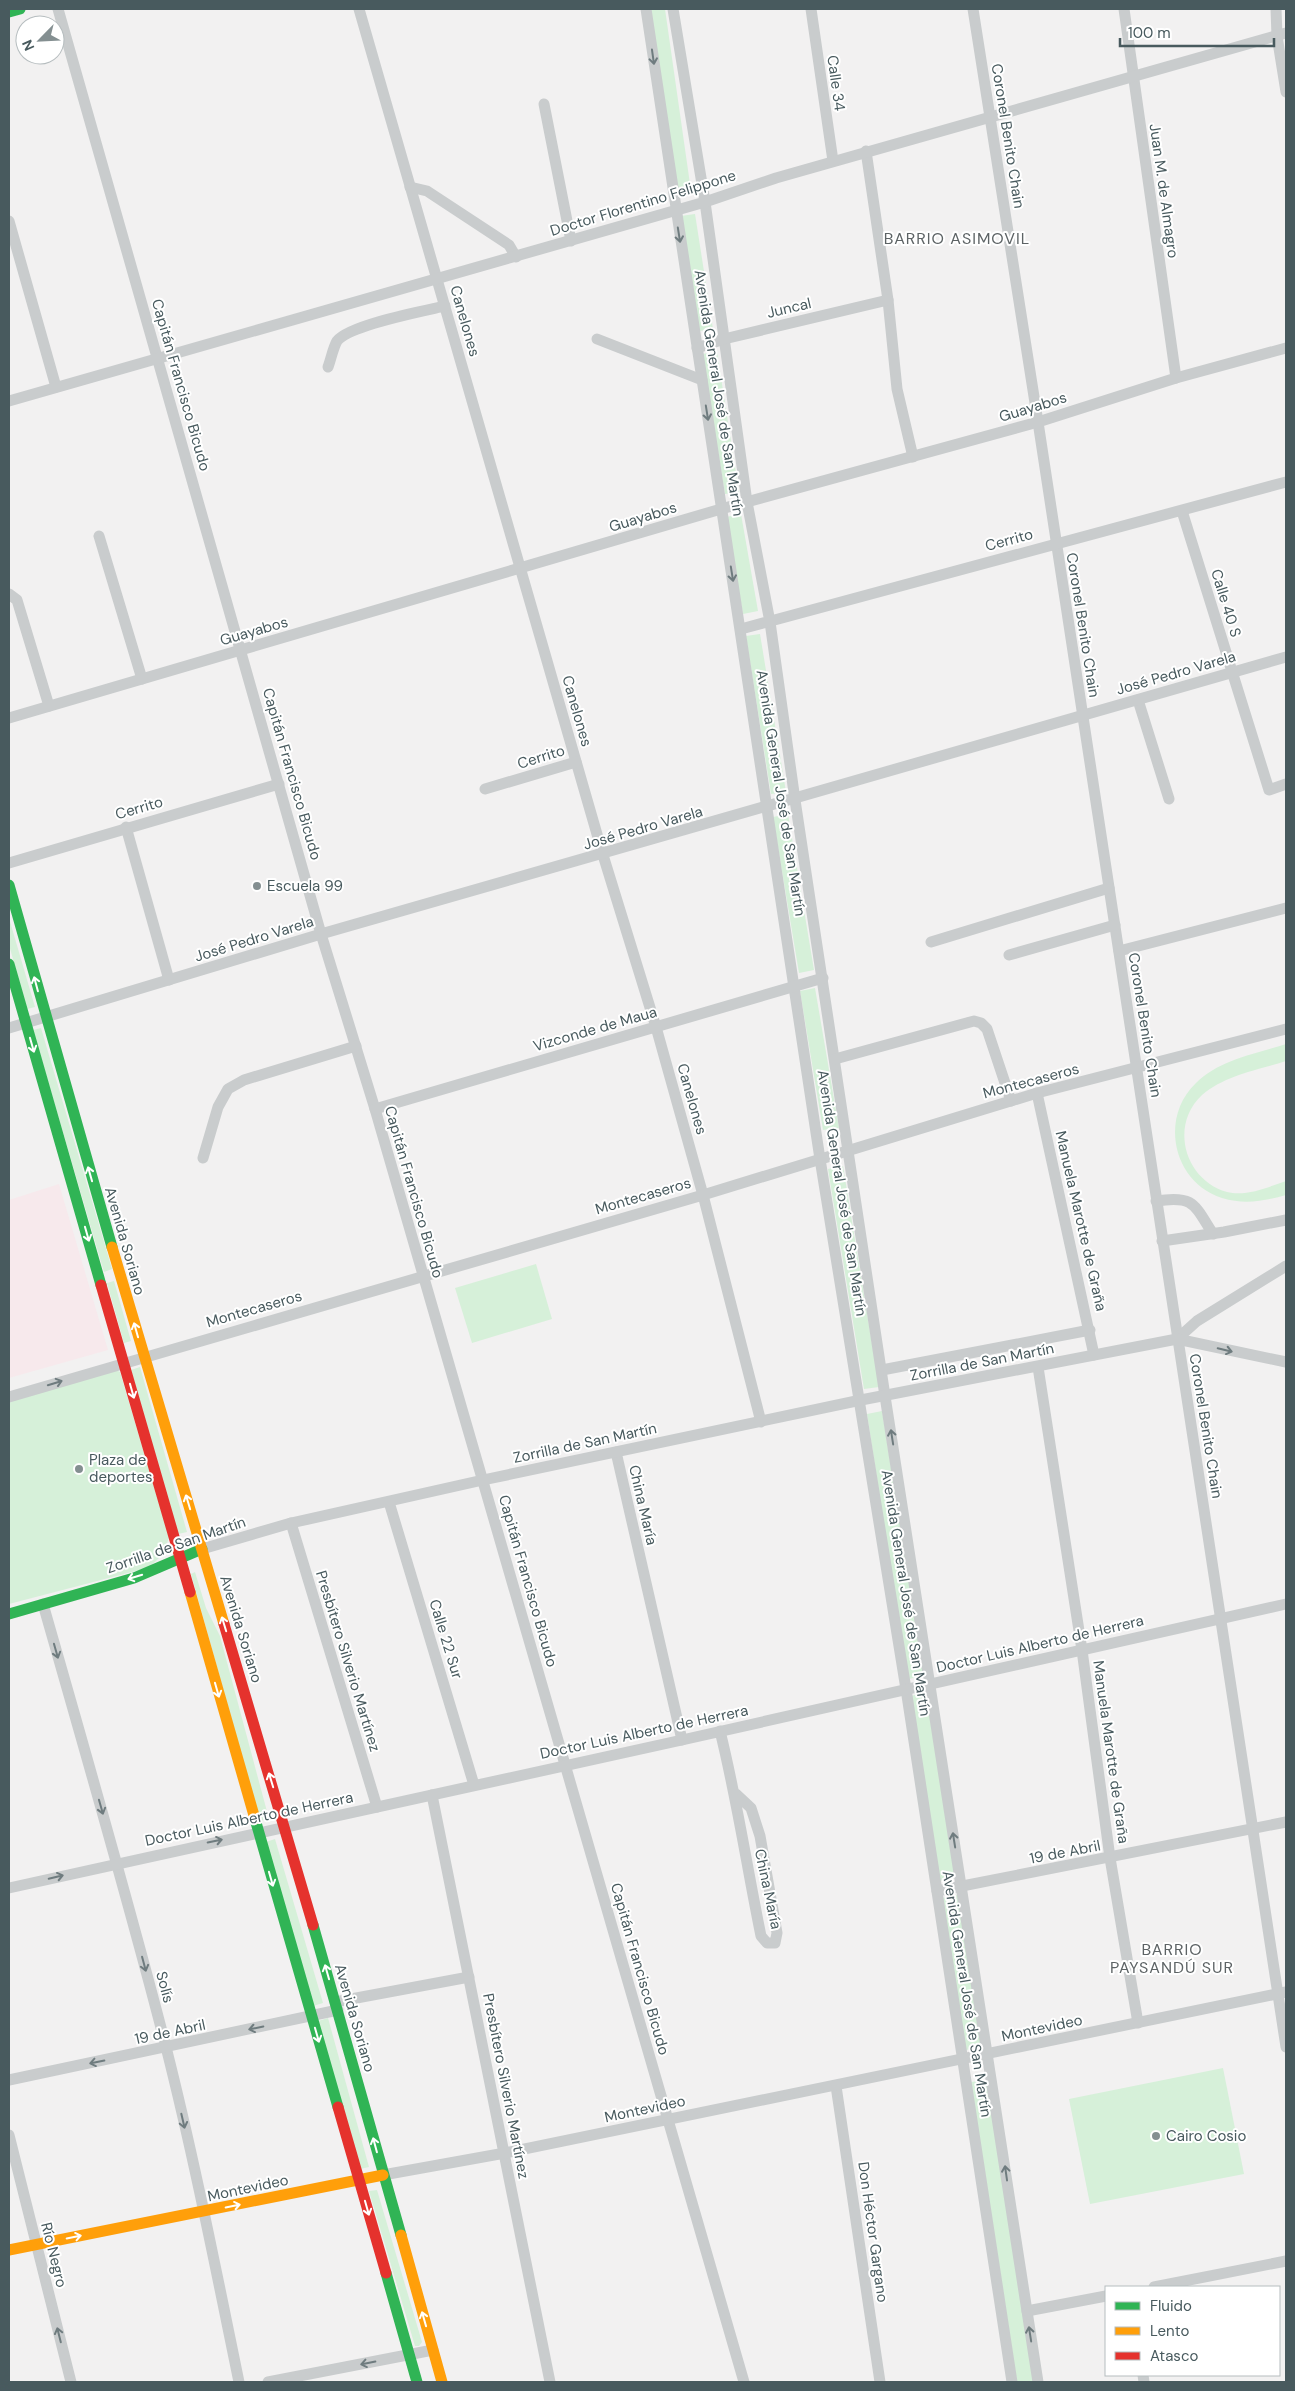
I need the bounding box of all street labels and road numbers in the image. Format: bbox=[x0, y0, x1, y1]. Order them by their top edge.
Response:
street label: Calle 34 bbox=[822, 54, 850, 112]
street label: Coronel Benito Chain bbox=[987, 62, 1029, 210]
street label: Juan M. de Almagro bbox=[1145, 122, 1183, 260]
street label: Doctor Florentino Felippone bbox=[548, 165, 738, 241]
street label: Avenida General José de San Martín bbox=[690, 268, 748, 518]
street label: Canelones bbox=[445, 283, 485, 359]
street label: Juncal bbox=[765, 293, 813, 323]
street label: Capitán Francisco Bicudo bbox=[147, 297, 215, 473]
street label: Guayabos bbox=[997, 387, 1069, 427]
street label: Guayabos bbox=[607, 497, 679, 537]
street label: Cerrito bbox=[983, 524, 1035, 556]
street label: Coronel Benito Chain bbox=[1062, 551, 1104, 699]
street label: Calle 40 S bbox=[1206, 567, 1246, 640]
street label: Guayabos bbox=[218, 612, 290, 650]
street label: José Pedro Varela bbox=[1114, 646, 1238, 700]
street label: Avenida General José de San Martín bbox=[752, 668, 810, 918]
street label: Canelones bbox=[557, 673, 597, 749]
street label: Capitán Francisco Bicudo bbox=[258, 686, 326, 862]
street label: Cerrito bbox=[515, 740, 567, 774]
street label: Cerrito bbox=[113, 792, 165, 824]
street label: José Pedro Varela bbox=[581, 801, 705, 855]
street label: José Pedro Varela bbox=[192, 911, 316, 967]
street label: Coronel Benito Chain bbox=[1124, 951, 1166, 1099]
street label: Vizconde de Maua bbox=[531, 1002, 659, 1056]
street label: Montecaseros bbox=[981, 1059, 1081, 1103]
street label: Canelones bbox=[672, 1061, 712, 1137]
street label: Avenida General José de San Martín bbox=[813, 1068, 871, 1318]
street label: Capitán Francisco Bicudo bbox=[380, 1104, 448, 1280]
street label: Manuela Marotte de Graña bbox=[1051, 1129, 1111, 1313]
street label: Montecaseros bbox=[593, 1173, 693, 1219]
street label: Avenida Soriano bbox=[100, 1185, 150, 1297]
street label: Montecaseros bbox=[204, 1286, 304, 1332]
street label: Zorrilla de San Martín bbox=[908, 1338, 1056, 1386]
street label: Coronel Benito Chain bbox=[1185, 1352, 1227, 1500]
street label: Zorrilla de San Martín bbox=[511, 1418, 659, 1468]
street label: China María bbox=[624, 1463, 662, 1547]
street label: Avenida General José de San Martín bbox=[877, 1468, 935, 1718]
street label: Capitán Francisco Bicudo bbox=[494, 1493, 562, 1669]
street label: Zorrilla de San Martín bbox=[104, 1512, 248, 1578]
street label: Presbítero Silverio Martínez bbox=[311, 1568, 385, 1754]
street label: Avenida Soriano bbox=[215, 1573, 267, 1685]
street label: Calle 22 Sur bbox=[424, 1597, 468, 1682]
street label: Doctor Luis Alberto de Herrera bbox=[934, 1610, 1146, 1678]
street label: Manuela Marotte de Graña bbox=[1088, 1659, 1134, 1845]
street label: Doctor Luis Alberto de Herrera bbox=[538, 1700, 750, 1764]
street label: Doctor Luis Alberto de Herrera bbox=[143, 1787, 355, 1851]
street label: 19 de Abril bbox=[1028, 1835, 1102, 1869]
street label: China María bbox=[750, 1847, 786, 1931]
street label: Avenida General José de San Martín bbox=[938, 1869, 996, 2119]
street label: Capitán Francisco Bicudo bbox=[606, 1881, 674, 2057]
street label: Avenida Soriano bbox=[330, 1962, 380, 2074]
street label: Solís bbox=[151, 1969, 179, 2005]
street label: Presbítero Silverio Martínez bbox=[478, 1992, 534, 2180]
street label: Montevideo bbox=[1000, 2010, 1084, 2046]
street label: 19 de Abril bbox=[133, 2015, 207, 2049]
street label: Montevideo bbox=[603, 2091, 687, 2127]
street label: Don Héctor Gargano bbox=[853, 2160, 893, 2304]
street label: Montevideo bbox=[206, 2170, 290, 2206]
street label: Río Negro bbox=[36, 2220, 72, 2290]

